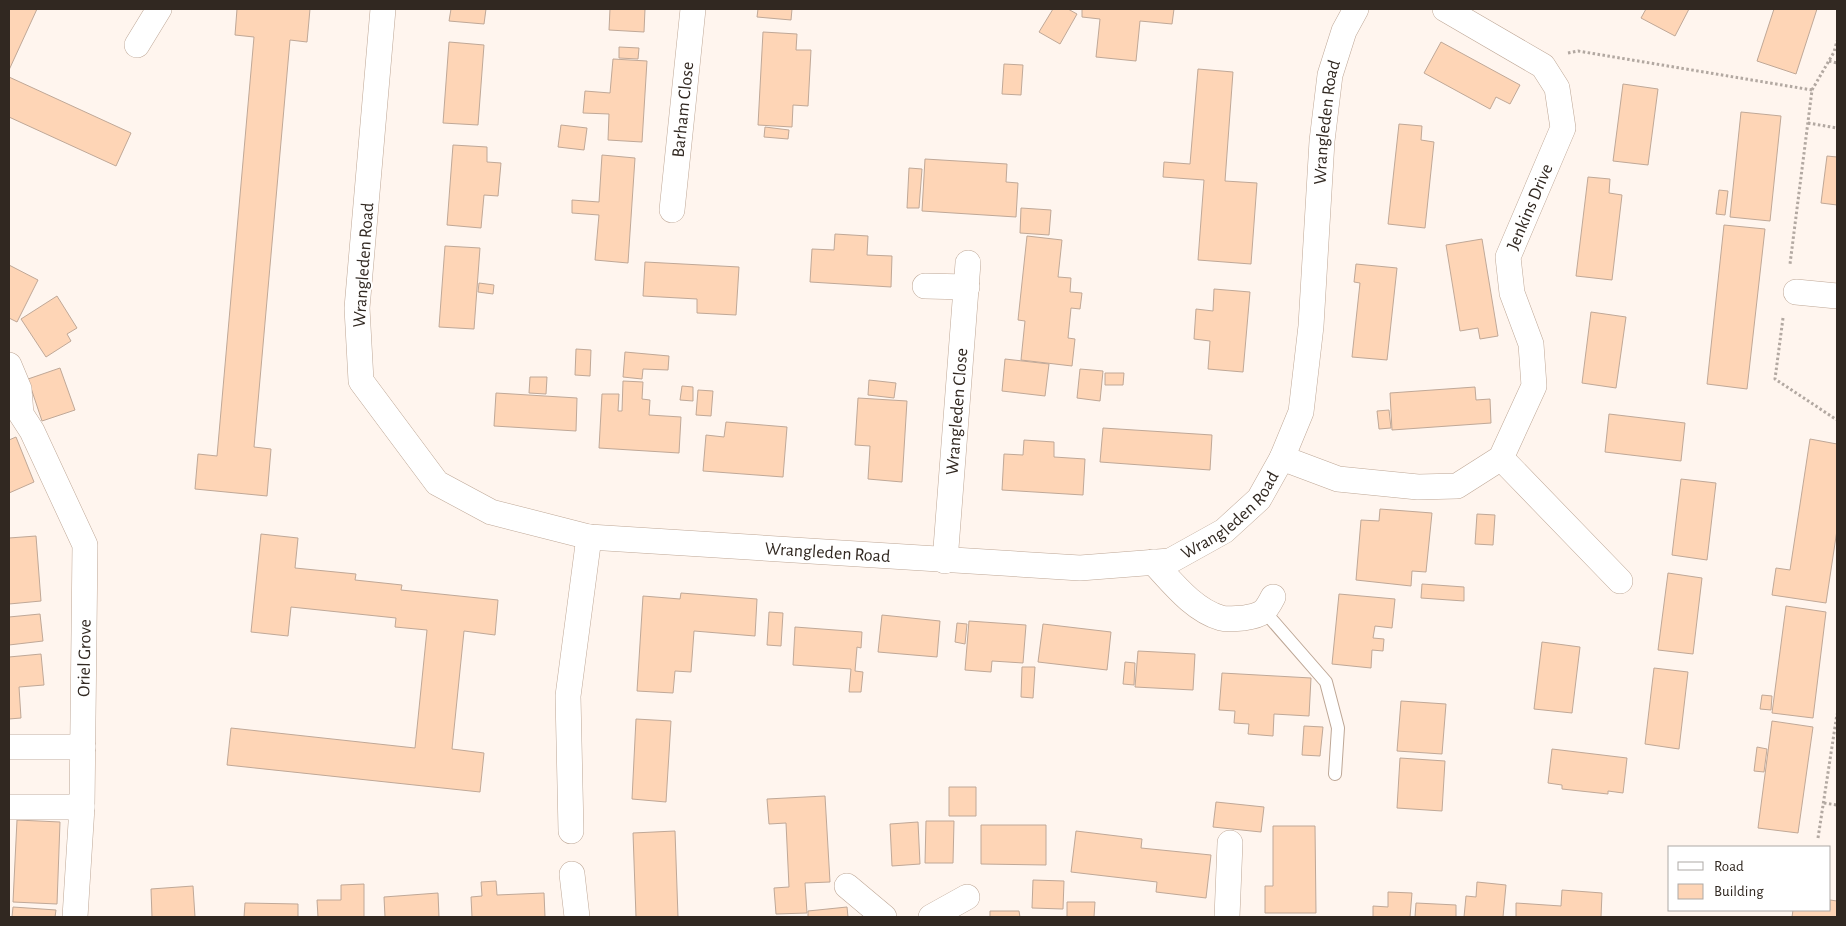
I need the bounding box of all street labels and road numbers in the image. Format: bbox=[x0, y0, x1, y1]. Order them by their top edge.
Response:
street label: Wrangleden Road bbox=[1311, 58, 1344, 185]
street label: Barham Close bbox=[670, 61, 697, 158]
street label: Jenkins Drive bbox=[1504, 161, 1557, 253]
street label: Wrangleden Road bbox=[351, 202, 377, 328]
street label: Wrangleden Close bbox=[944, 347, 971, 476]
street label: Wrangleden Road bbox=[1178, 468, 1283, 563]
street label: Wrangleden Road bbox=[764, 540, 891, 566]
street label: Oriel Grove bbox=[75, 619, 95, 697]

